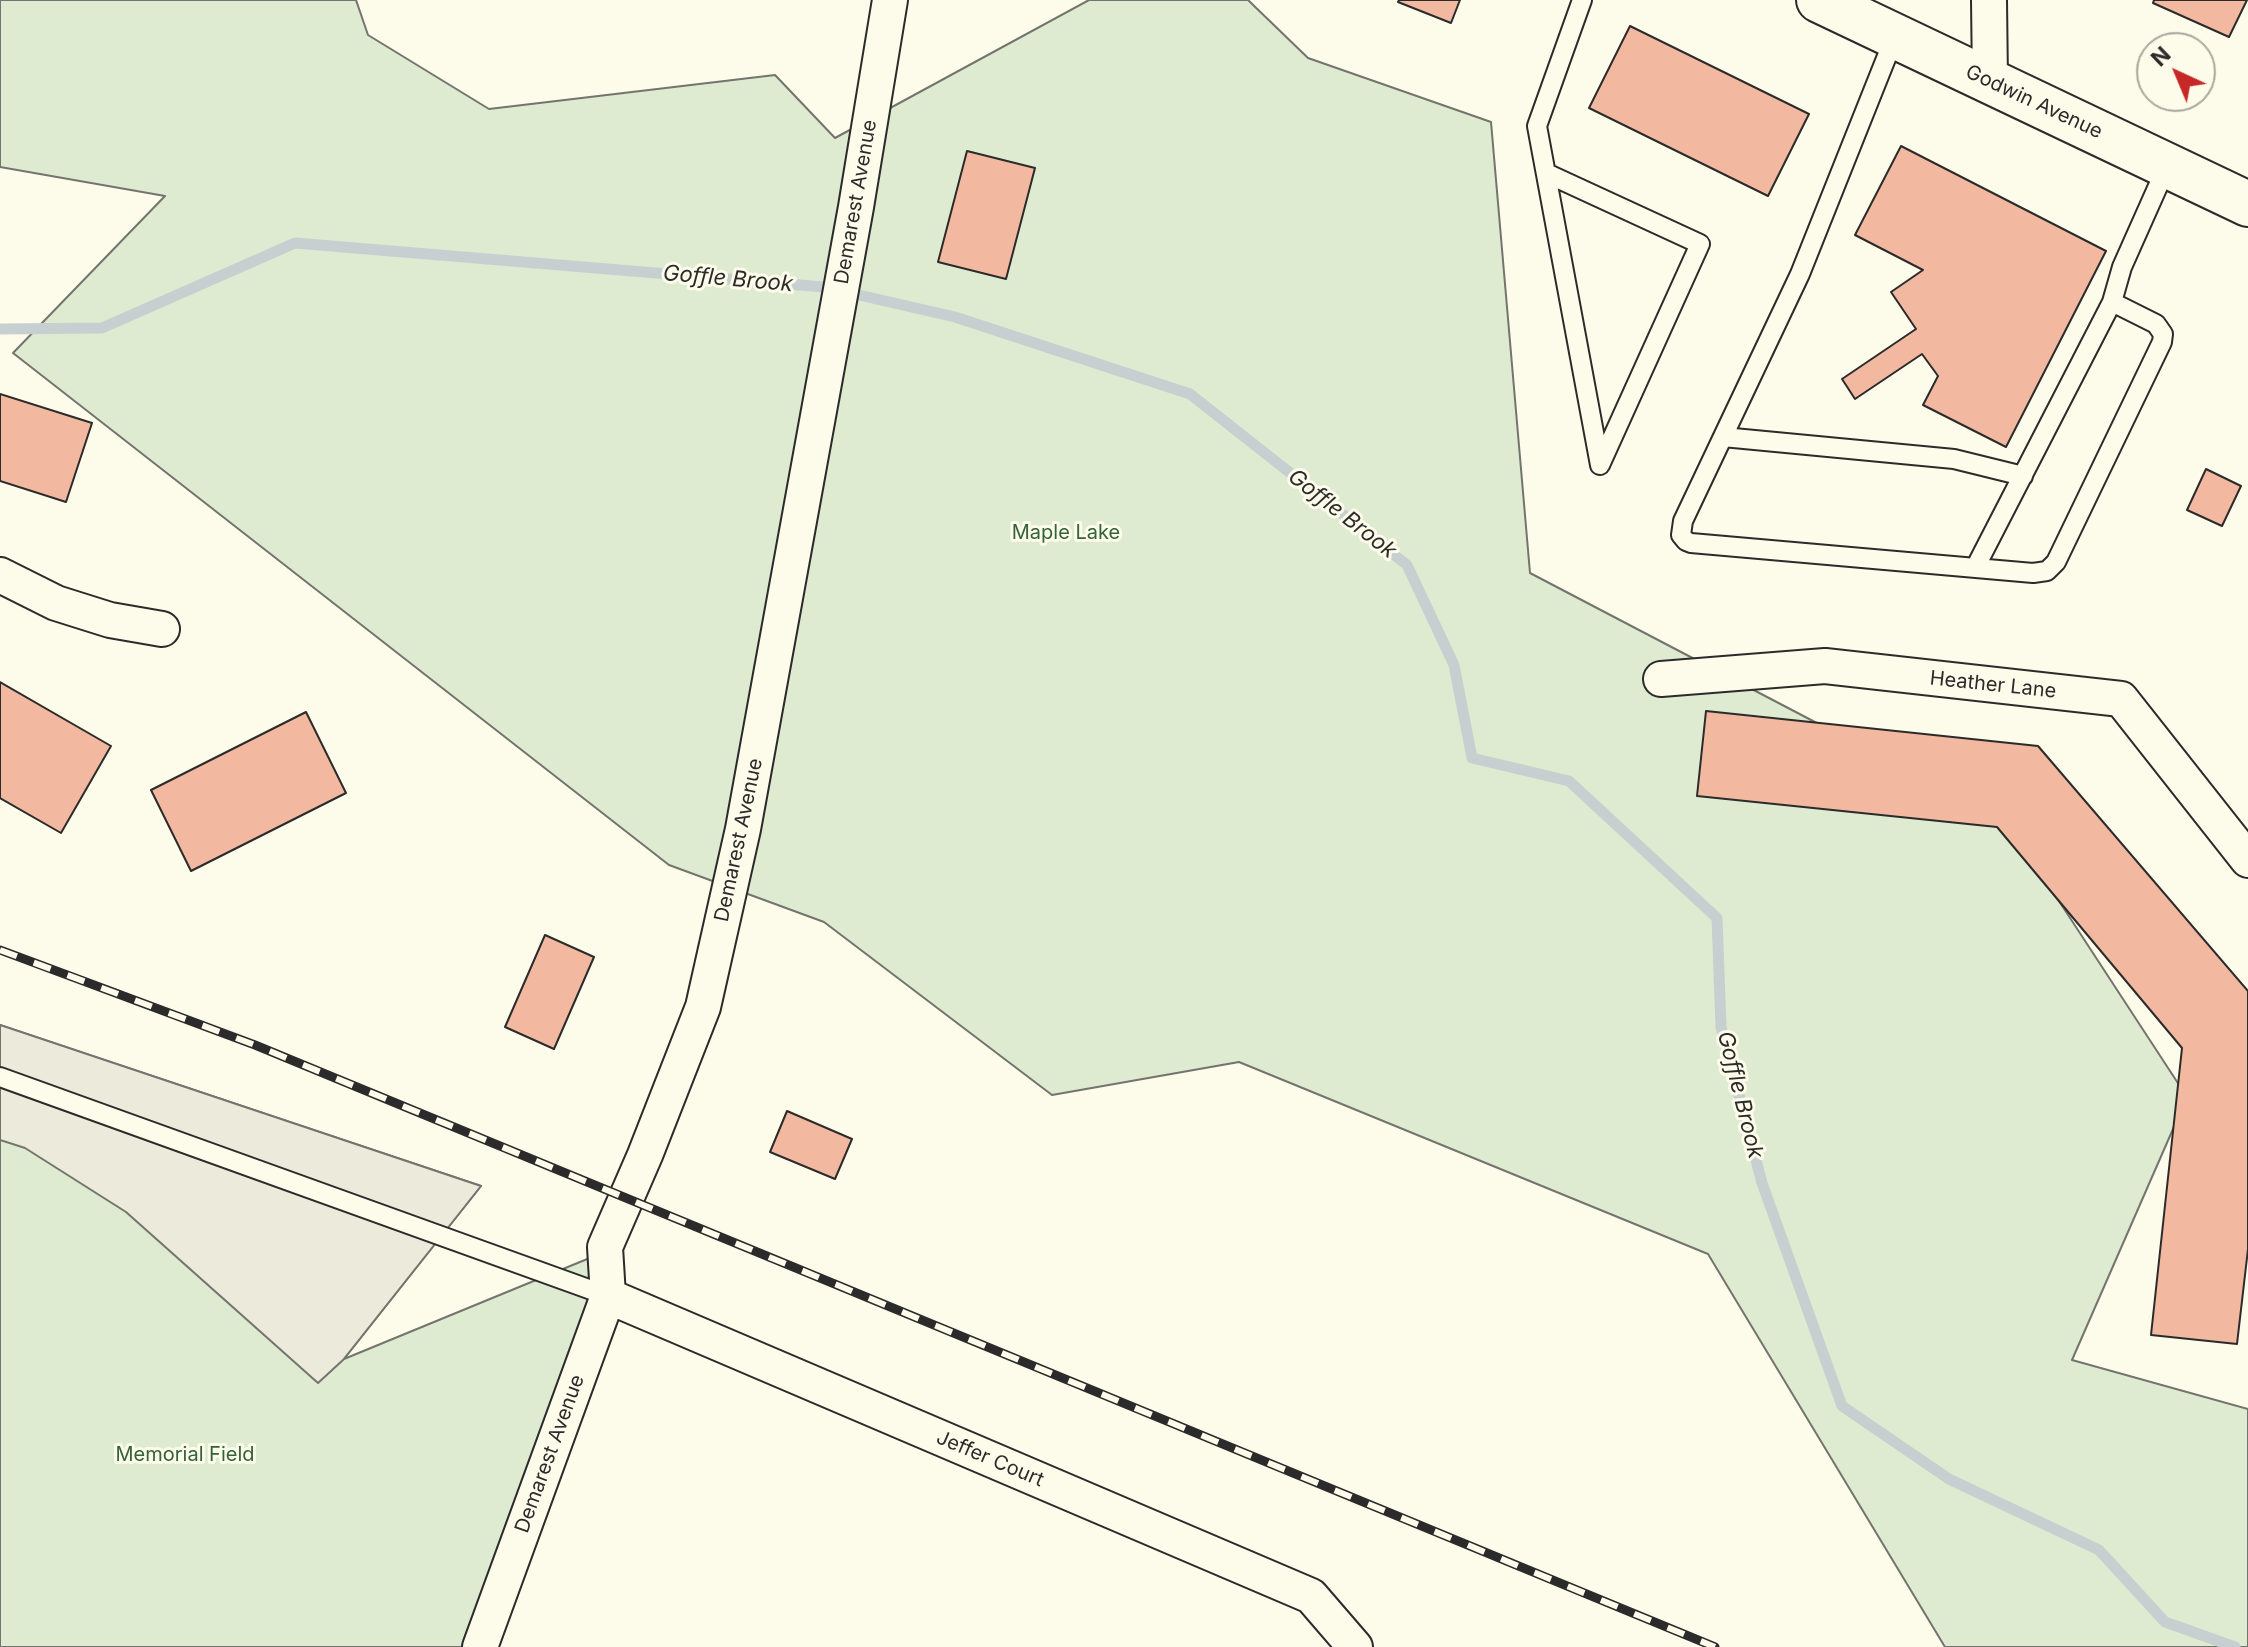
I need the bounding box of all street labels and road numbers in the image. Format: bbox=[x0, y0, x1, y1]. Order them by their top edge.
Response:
street label: Godwin Avenue bbox=[1962, 60, 2106, 144]
street label: Demarest Avenue bbox=[830, 118, 882, 286]
street label: Heather Lane bbox=[1929, 666, 2057, 704]
street label: Demarest Avenue bbox=[710, 756, 768, 924]
street label: Demarest Avenue bbox=[510, 1372, 590, 1536]
street label: Jeffer Court bbox=[933, 1426, 1047, 1492]

